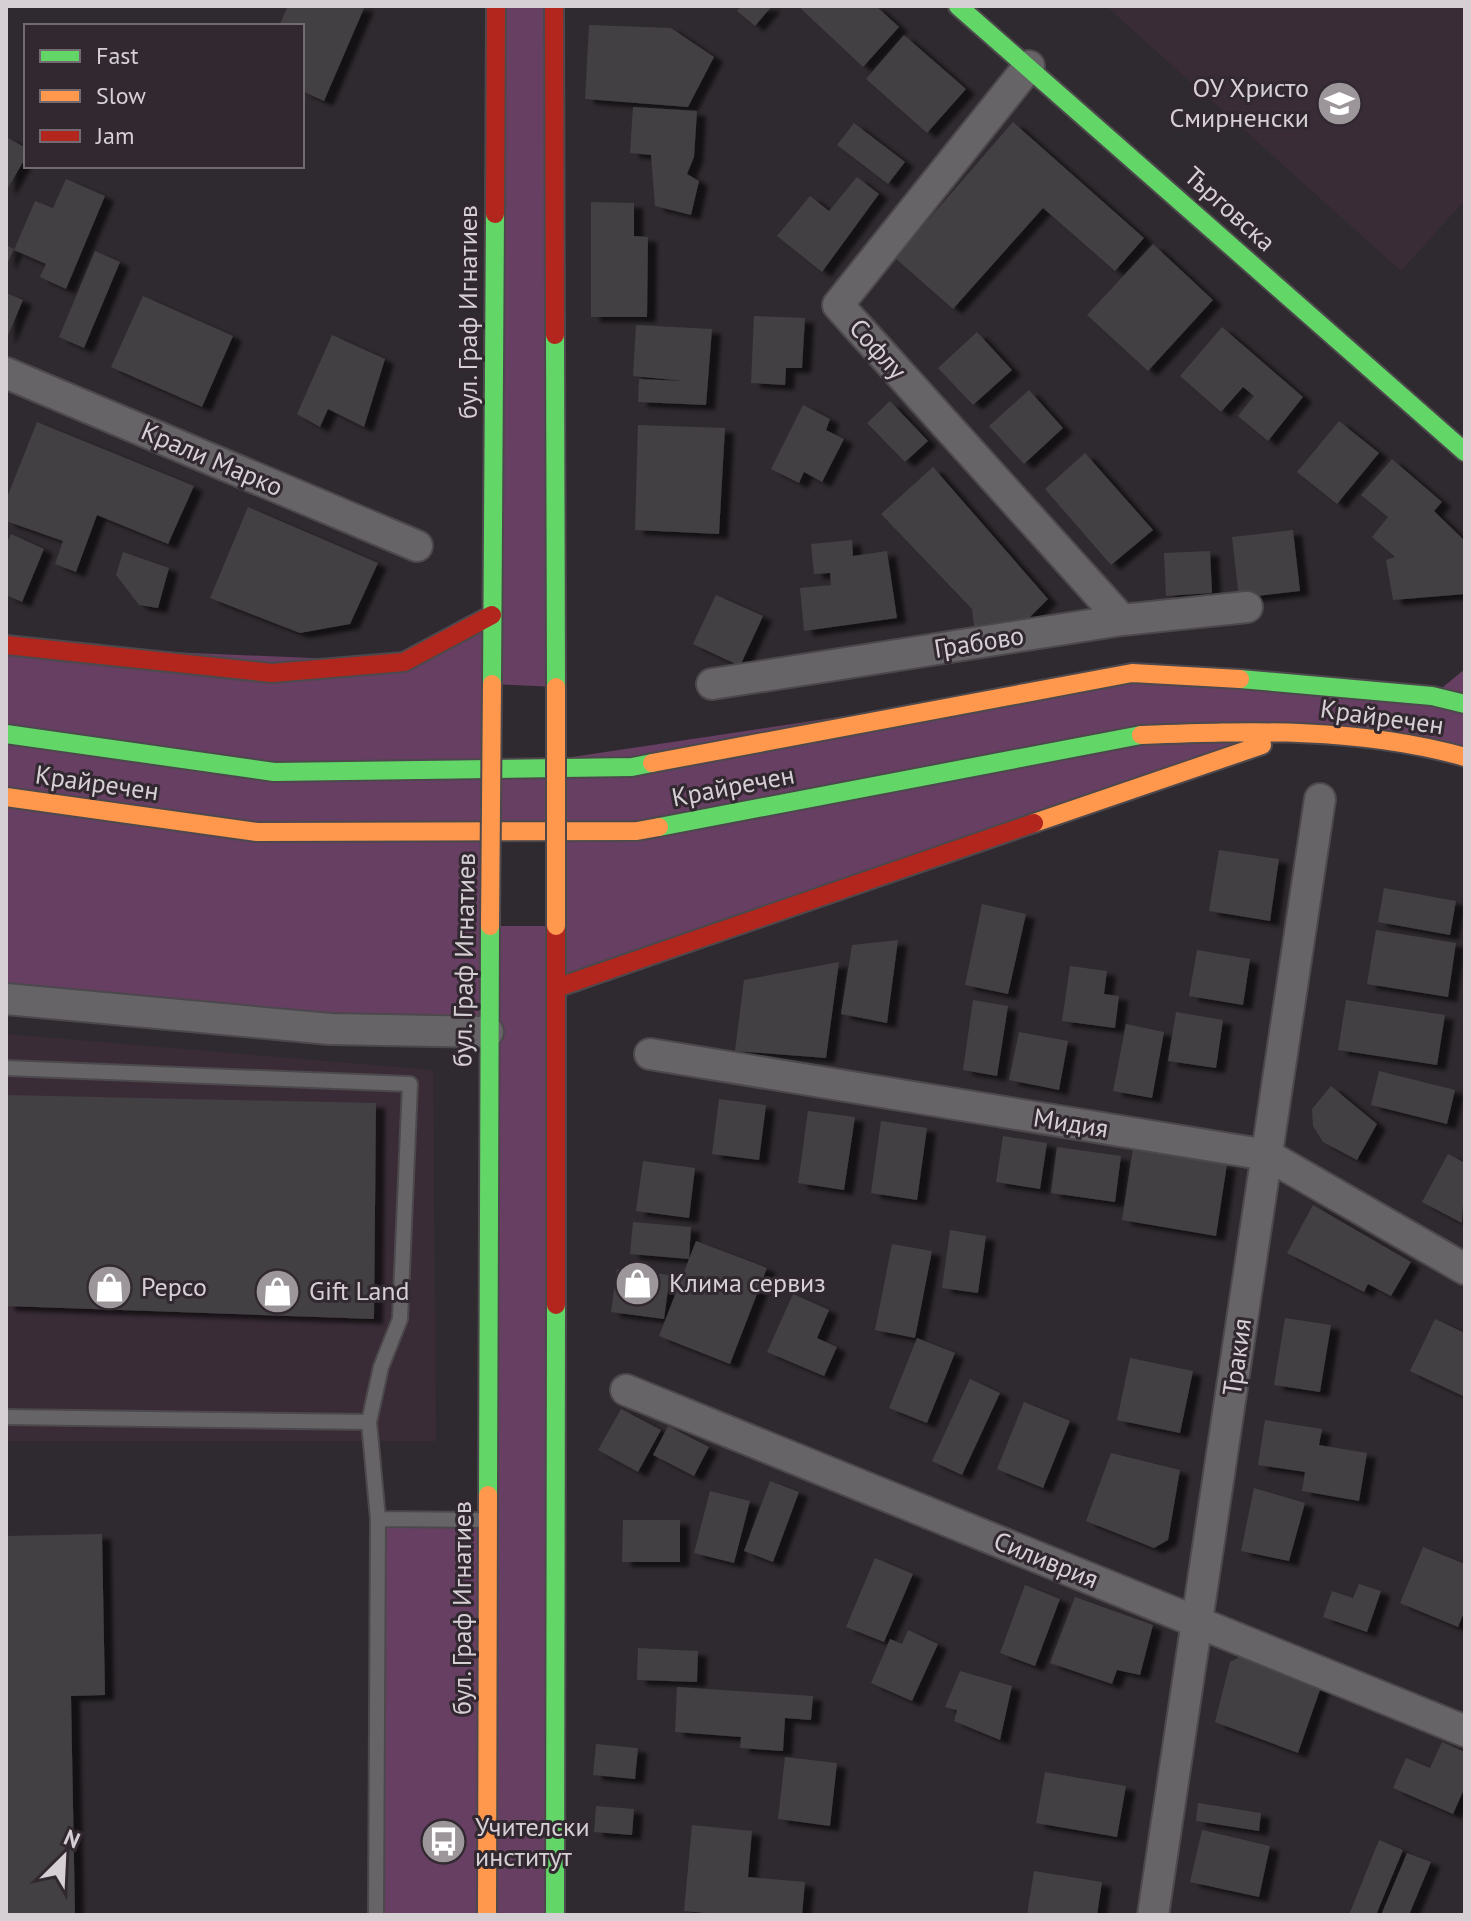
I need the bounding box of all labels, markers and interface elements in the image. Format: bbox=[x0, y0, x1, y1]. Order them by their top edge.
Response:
legend bbox=[24, 24, 304, 168]
text: Fast bbox=[96, 40, 139, 71]
place label: ОУ Христо Смирненски bbox=[1169, 71, 1309, 134]
school or university icon: ОУ Христо Смирненски bbox=[1316, 79, 1364, 127]
text: Slow bbox=[96, 80, 146, 111]
text: Jam bbox=[95, 120, 134, 151]
street label: Търговска bbox=[1178, 159, 1283, 258]
street label: бул. Граф Игнатиев bbox=[451, 205, 484, 419]
street label: Софлу bbox=[842, 311, 914, 386]
street label: Крали Марко bbox=[136, 414, 288, 503]
street label: Грабово bbox=[932, 618, 1026, 665]
street label: Крайречен bbox=[1318, 692, 1446, 741]
street label: Крайречен bbox=[669, 757, 797, 814]
street label: Крайречен bbox=[33, 758, 161, 807]
street label: бул. Граф Игнатиев bbox=[445, 853, 482, 1067]
street label: Мидия bbox=[1031, 1100, 1111, 1145]
shop icon: Клима сервиз bbox=[614, 1259, 662, 1307]
shop icon: Pepco bbox=[86, 1263, 134, 1311]
place label: Клима сервиз bbox=[669, 1266, 826, 1299]
shop icon: Gift Land bbox=[254, 1267, 302, 1315]
place label: Pepco bbox=[141, 1270, 207, 1303]
place label: Gift Land bbox=[309, 1274, 410, 1307]
street label: Тракия bbox=[1215, 1316, 1258, 1398]
street label: бул. Граф Игнатиев bbox=[445, 1501, 478, 1715]
street label: Силиврия bbox=[989, 1524, 1103, 1595]
place label: Учителски институт bbox=[475, 1810, 590, 1873]
north arrow bbox=[24, 1817, 104, 1897]
bus stop icon: Учителски институт bbox=[420, 1818, 468, 1866]
text: N bbox=[60, 1823, 84, 1854]

